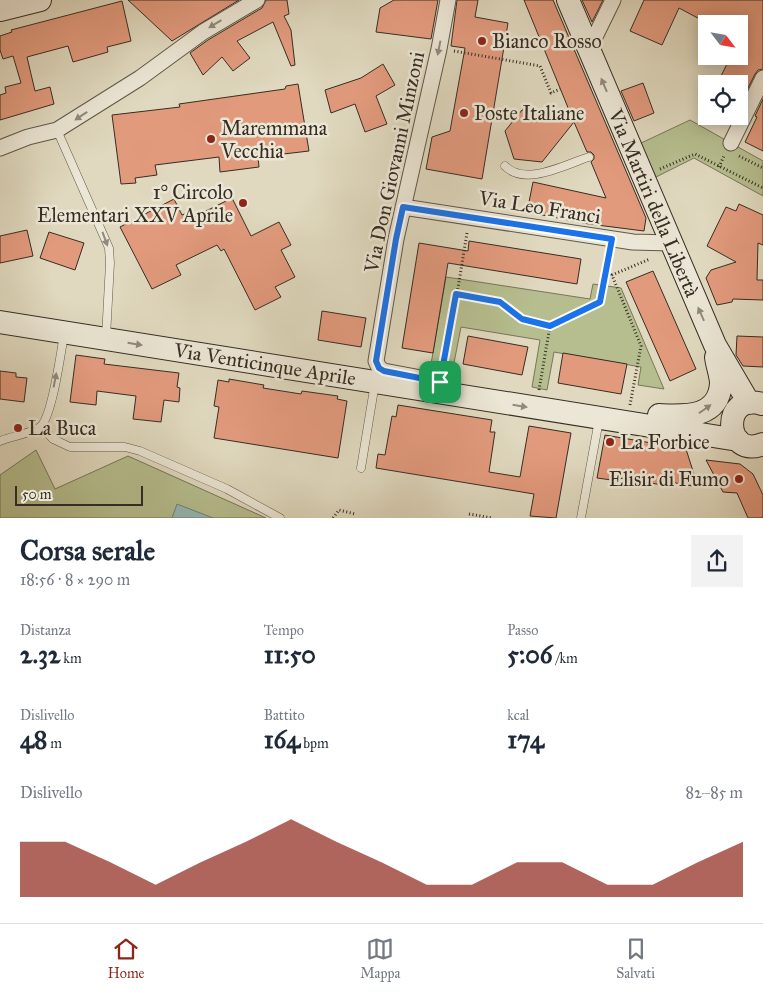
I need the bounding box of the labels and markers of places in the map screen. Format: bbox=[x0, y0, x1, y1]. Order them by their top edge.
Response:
place label: Bianco Rosso bbox=[492, 29, 602, 53]
marker: Bianco Rosso bbox=[476, 35, 488, 47]
place label: Poste Italiane bbox=[474, 101, 584, 125]
marker: Poste Italiane bbox=[458, 107, 470, 119]
place label: Maremmana Vecchia bbox=[220, 116, 328, 163]
marker: Maremmana Vecchia bbox=[205, 133, 217, 145]
place label: 1° Circolo Elementari XXV Aprile bbox=[37, 180, 233, 227]
marker: 1° Circolo Elementari XXV Aprile bbox=[237, 197, 249, 209]
pin bbox=[419, 361, 461, 403]
place label: La Buca bbox=[28, 416, 97, 440]
marker: La Buca bbox=[12, 422, 24, 434]
place label: La Forbice bbox=[620, 430, 710, 454]
marker: La Forbice bbox=[604, 436, 616, 448]
place label: Elisir di Fumo bbox=[609, 467, 729, 491]
marker: Elisir di Fumo bbox=[733, 473, 745, 485]

